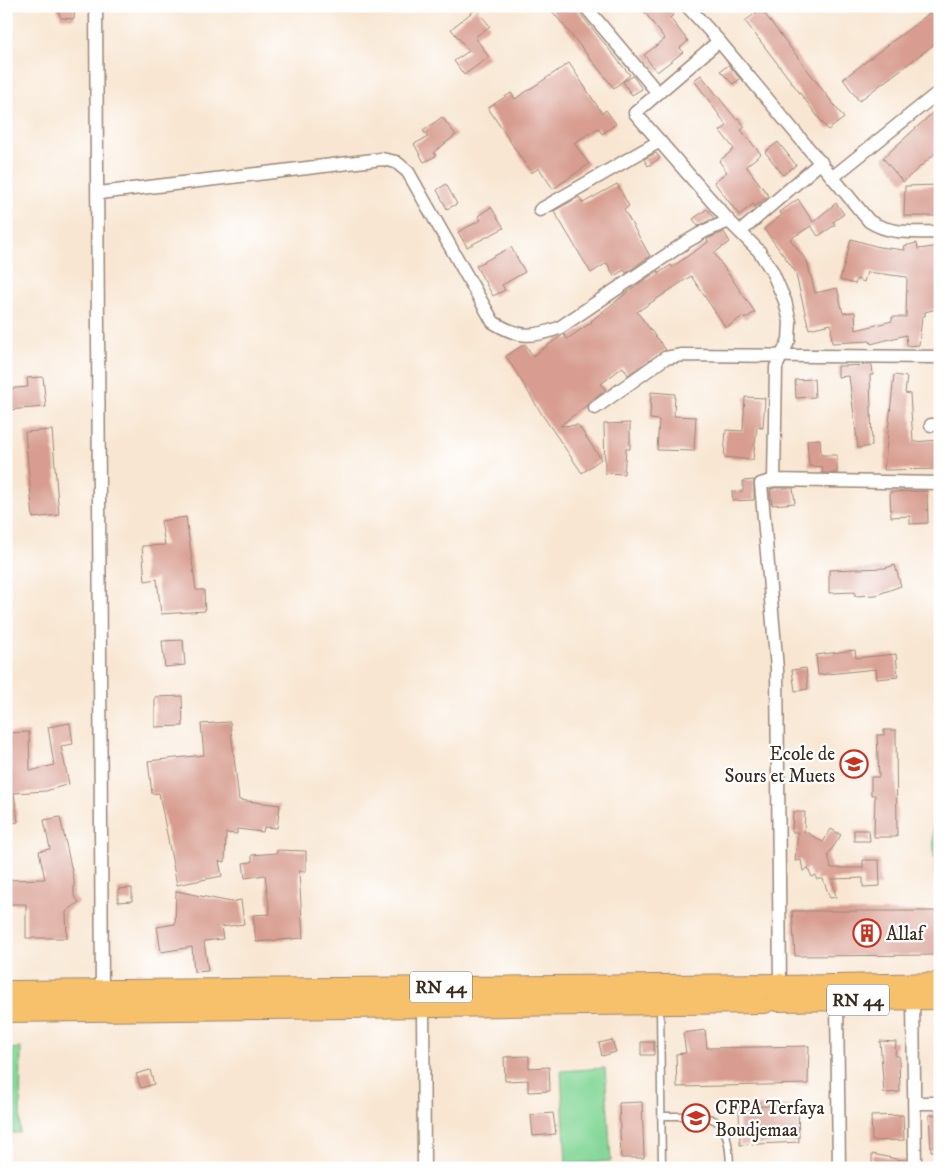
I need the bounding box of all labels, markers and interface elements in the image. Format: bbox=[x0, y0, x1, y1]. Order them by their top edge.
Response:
place label: Ecole de Sours et Muets bbox=[725, 743, 835, 788]
school or university icon: Ecole de Sours et Muets bbox=[839, 749, 869, 779]
building icon: Allaf bbox=[852, 918, 882, 948]
place label: Allaf bbox=[886, 923, 927, 946]
road number: RN 44 bbox=[410, 972, 472, 1002]
road number: RN 44 bbox=[827, 984, 889, 1016]
place label: CFPA Terfaya Boudjemaa bbox=[715, 1097, 824, 1142]
school or university icon: CFPA Terfaya Boudjemaa bbox=[681, 1103, 711, 1133]

